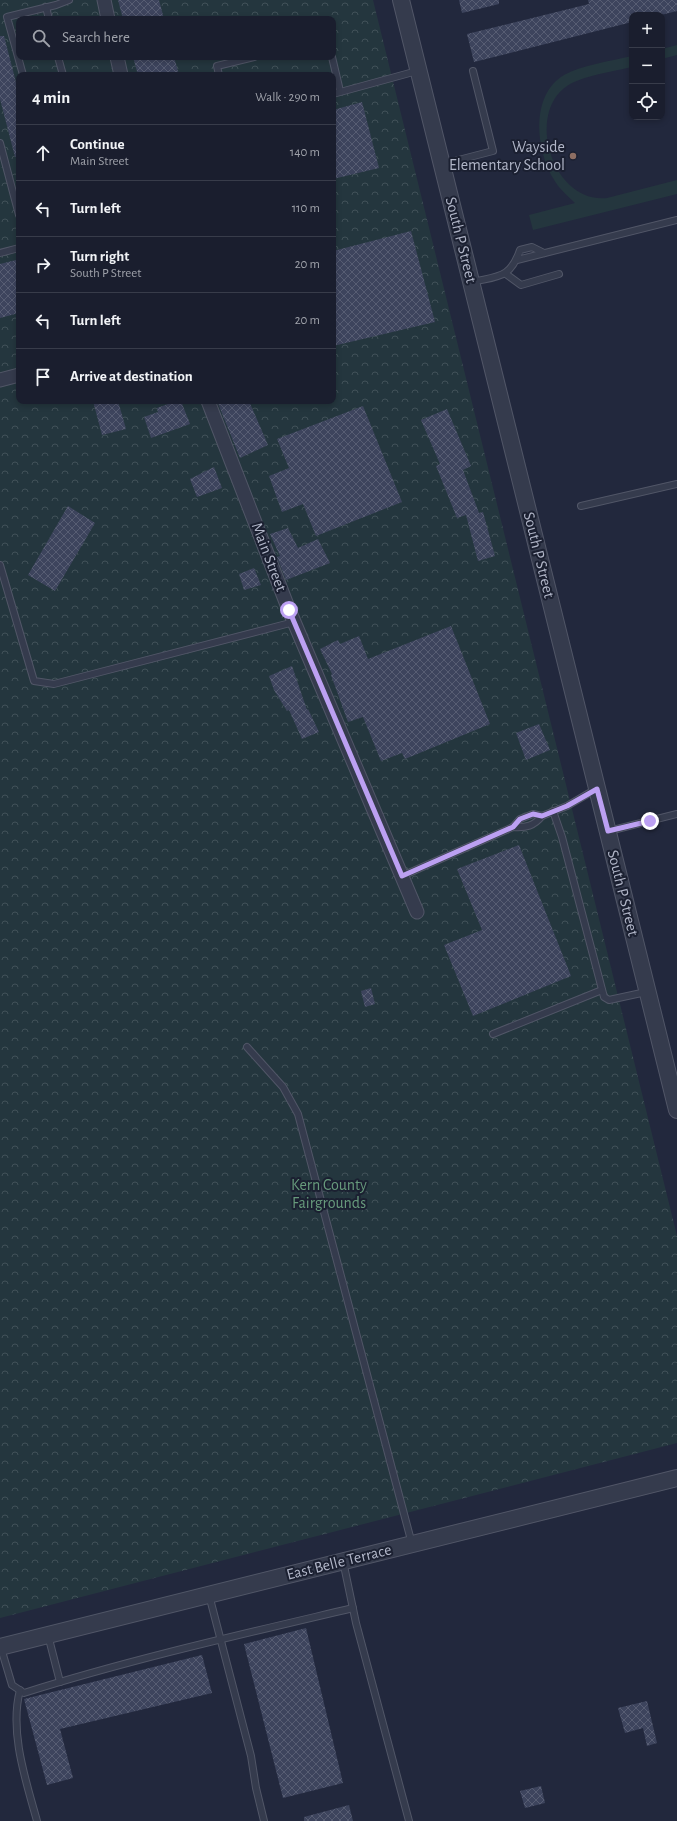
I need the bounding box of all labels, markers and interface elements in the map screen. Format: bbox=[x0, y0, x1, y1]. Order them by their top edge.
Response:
map controls bbox=[629, 12, 665, 120]
button: + bbox=[629, 12, 665, 48]
search box bbox=[16, 16, 336, 60]
icon: search bbox=[30, 27, 52, 49]
text: Search here bbox=[62, 30, 130, 45]
button: − bbox=[629, 48, 665, 84]
button: locate bbox=[629, 84, 665, 120]
text: 4 min bbox=[32, 89, 70, 106]
text: Walk · 290 m bbox=[255, 91, 320, 104]
text: Continue bbox=[70, 137, 125, 152]
place label: Wayside Elementary School bbox=[449, 139, 565, 174]
icon: ahead bbox=[32, 142, 54, 164]
text: 140 m bbox=[290, 146, 320, 159]
marker: Wayside Elementary School bbox=[568, 151, 578, 161]
text: Main Street bbox=[70, 155, 129, 168]
street label: South P Street bbox=[443, 195, 479, 285]
icon: left bbox=[32, 198, 54, 220]
text: Turn left bbox=[70, 201, 121, 216]
text: 110 m bbox=[292, 202, 320, 215]
text: Turn right bbox=[70, 249, 129, 264]
icon: right bbox=[32, 254, 54, 276]
text: 20 m bbox=[295, 258, 320, 271]
text: South P Street bbox=[70, 267, 141, 280]
icon: left bbox=[32, 310, 54, 332]
text: Turn left bbox=[70, 313, 121, 328]
text: 20 m bbox=[295, 314, 320, 327]
icon: arrive bbox=[32, 366, 54, 388]
text: Arrive at destination bbox=[70, 369, 193, 384]
street label: South P Street bbox=[521, 510, 557, 600]
street label: Main Street bbox=[249, 520, 289, 594]
route start bbox=[280, 601, 298, 619]
route end bbox=[641, 812, 659, 830]
street label: South P Street bbox=[605, 848, 641, 938]
park label: Kern County Fairgrounds bbox=[291, 1177, 367, 1211]
street label: East Belle Terrace bbox=[285, 1541, 393, 1583]

